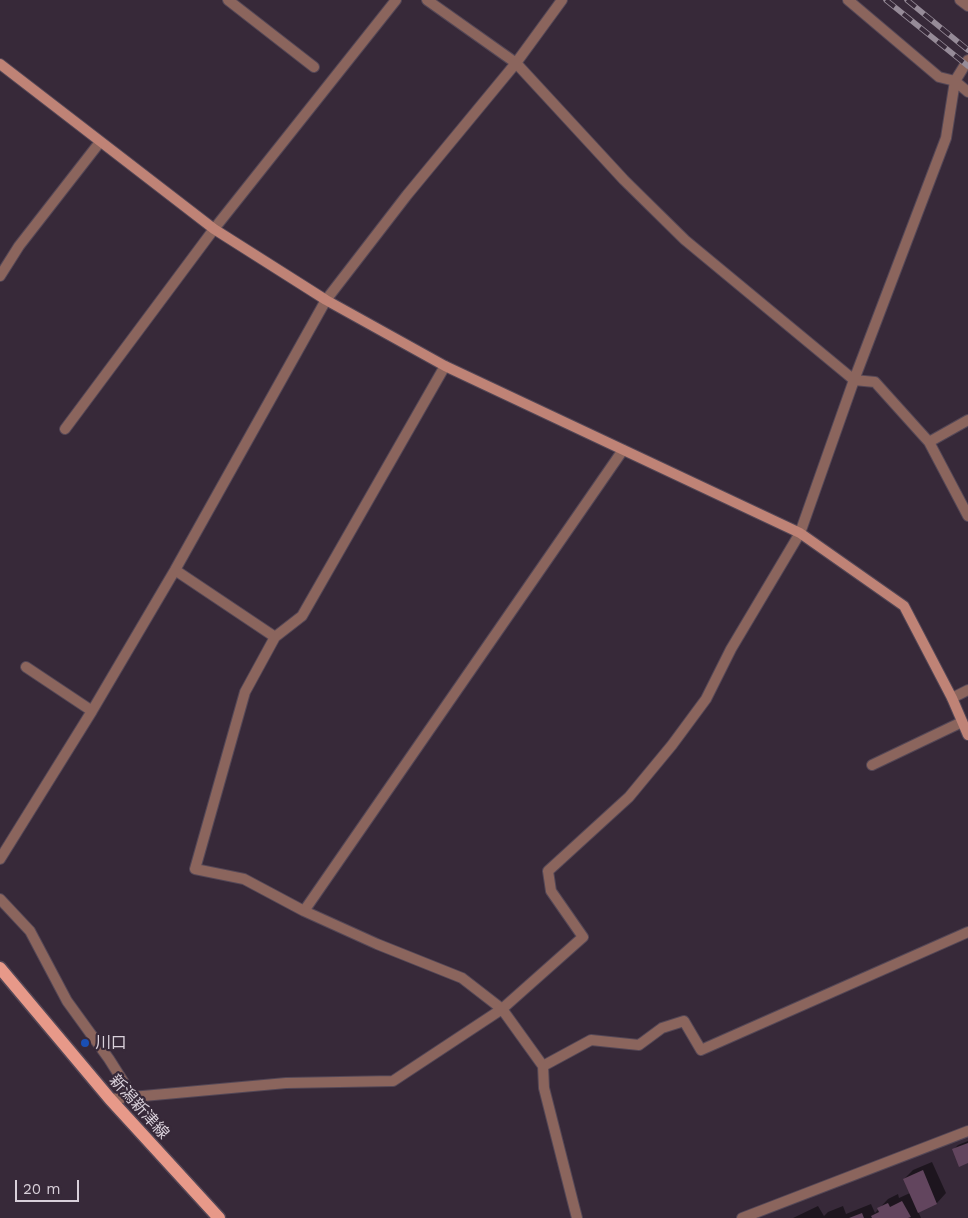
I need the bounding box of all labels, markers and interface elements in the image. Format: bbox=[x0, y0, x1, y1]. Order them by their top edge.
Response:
place label: 川口 bbox=[95, 1033, 127, 1053]
marker: 川口 bbox=[79, 1037, 91, 1049]
street label: 新潟新津線 bbox=[105, 1071, 173, 1143]
scale bar bbox=[18, 1170, 81, 1202]
text: 20 m bbox=[23, 1180, 61, 1198]

